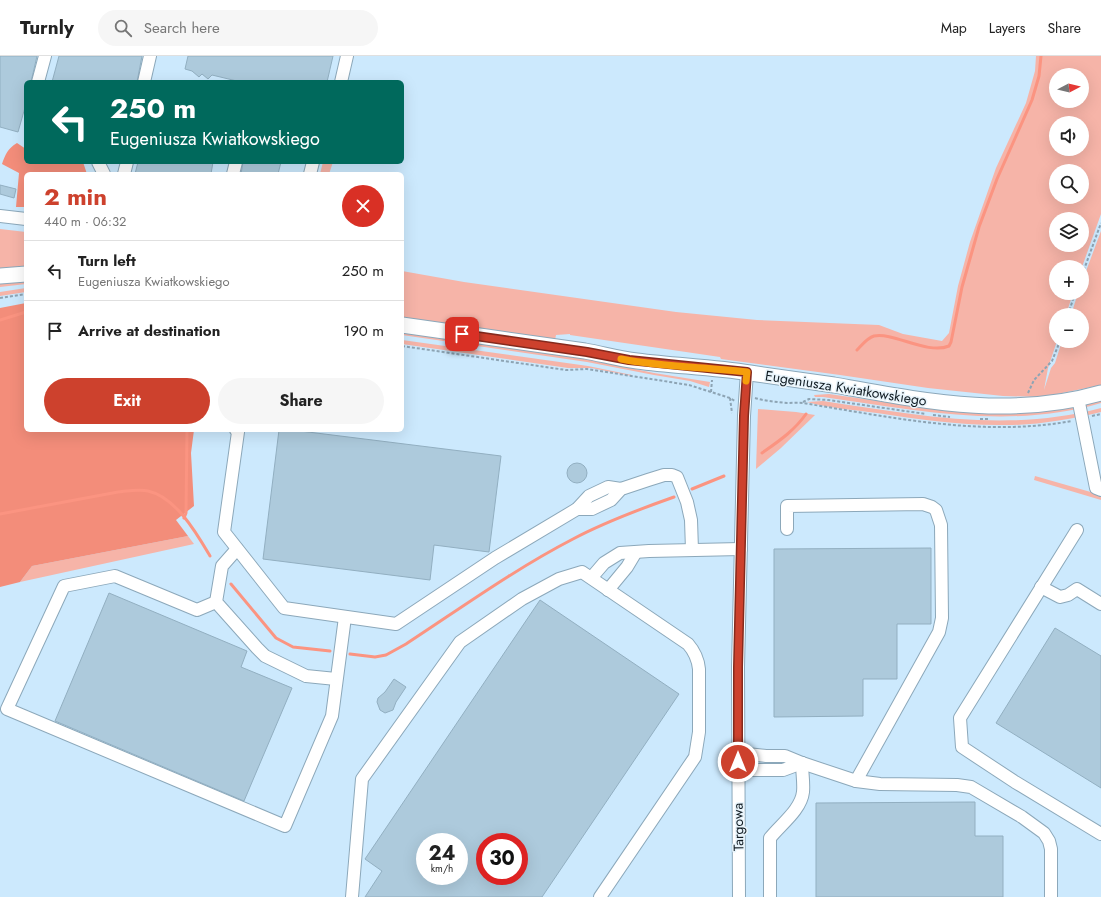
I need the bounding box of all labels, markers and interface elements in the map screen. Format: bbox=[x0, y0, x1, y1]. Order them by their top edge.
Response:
search box bbox=[98, 10, 378, 46]
text: Turnly bbox=[20, 14, 74, 41]
icon: search bbox=[112, 17, 134, 39]
text: Search here bbox=[144, 17, 220, 39]
text: Map bbox=[941, 18, 967, 38]
text: Layers bbox=[989, 18, 1025, 38]
text: Share bbox=[1047, 18, 1081, 38]
north arrow bbox=[1049, 68, 1089, 108]
map controls bbox=[1049, 68, 1089, 348]
text: 250 m bbox=[110, 88, 196, 129]
icon: left bbox=[44, 96, 96, 148]
button: sound bbox=[1049, 116, 1089, 156]
text: Eugeniusza Kwiatkowskiego bbox=[110, 126, 320, 152]
button: search bbox=[1049, 164, 1089, 204]
text: 2 min bbox=[44, 179, 107, 214]
button: close bbox=[342, 185, 384, 227]
text: 440 m · 06:32 bbox=[44, 212, 126, 231]
button: layers bbox=[1049, 212, 1089, 252]
text: Turn left bbox=[78, 250, 136, 272]
icon: left bbox=[44, 260, 66, 282]
text: 250 m bbox=[342, 260, 384, 282]
button: + bbox=[1049, 260, 1089, 300]
text: Eugeniusza Kwiatkowskiego bbox=[78, 272, 230, 291]
button: − bbox=[1049, 308, 1089, 348]
pin bbox=[445, 317, 479, 351]
icon: arrive bbox=[44, 320, 66, 342]
text: Arrive at destination bbox=[78, 320, 220, 342]
text: 190 m bbox=[343, 320, 384, 342]
icon: arrive bbox=[451, 323, 473, 345]
street label: Eugeniusza Kwiatkowskiego bbox=[764, 365, 929, 411]
button: Exit bbox=[44, 378, 210, 424]
button: Share bbox=[218, 378, 384, 424]
position arrow bbox=[717, 741, 759, 783]
street label: Targowa bbox=[728, 803, 748, 851]
speed limit sign: 30 bbox=[476, 833, 528, 885]
text: 24 bbox=[428, 839, 456, 868]
text: km/h bbox=[431, 861, 453, 876]

